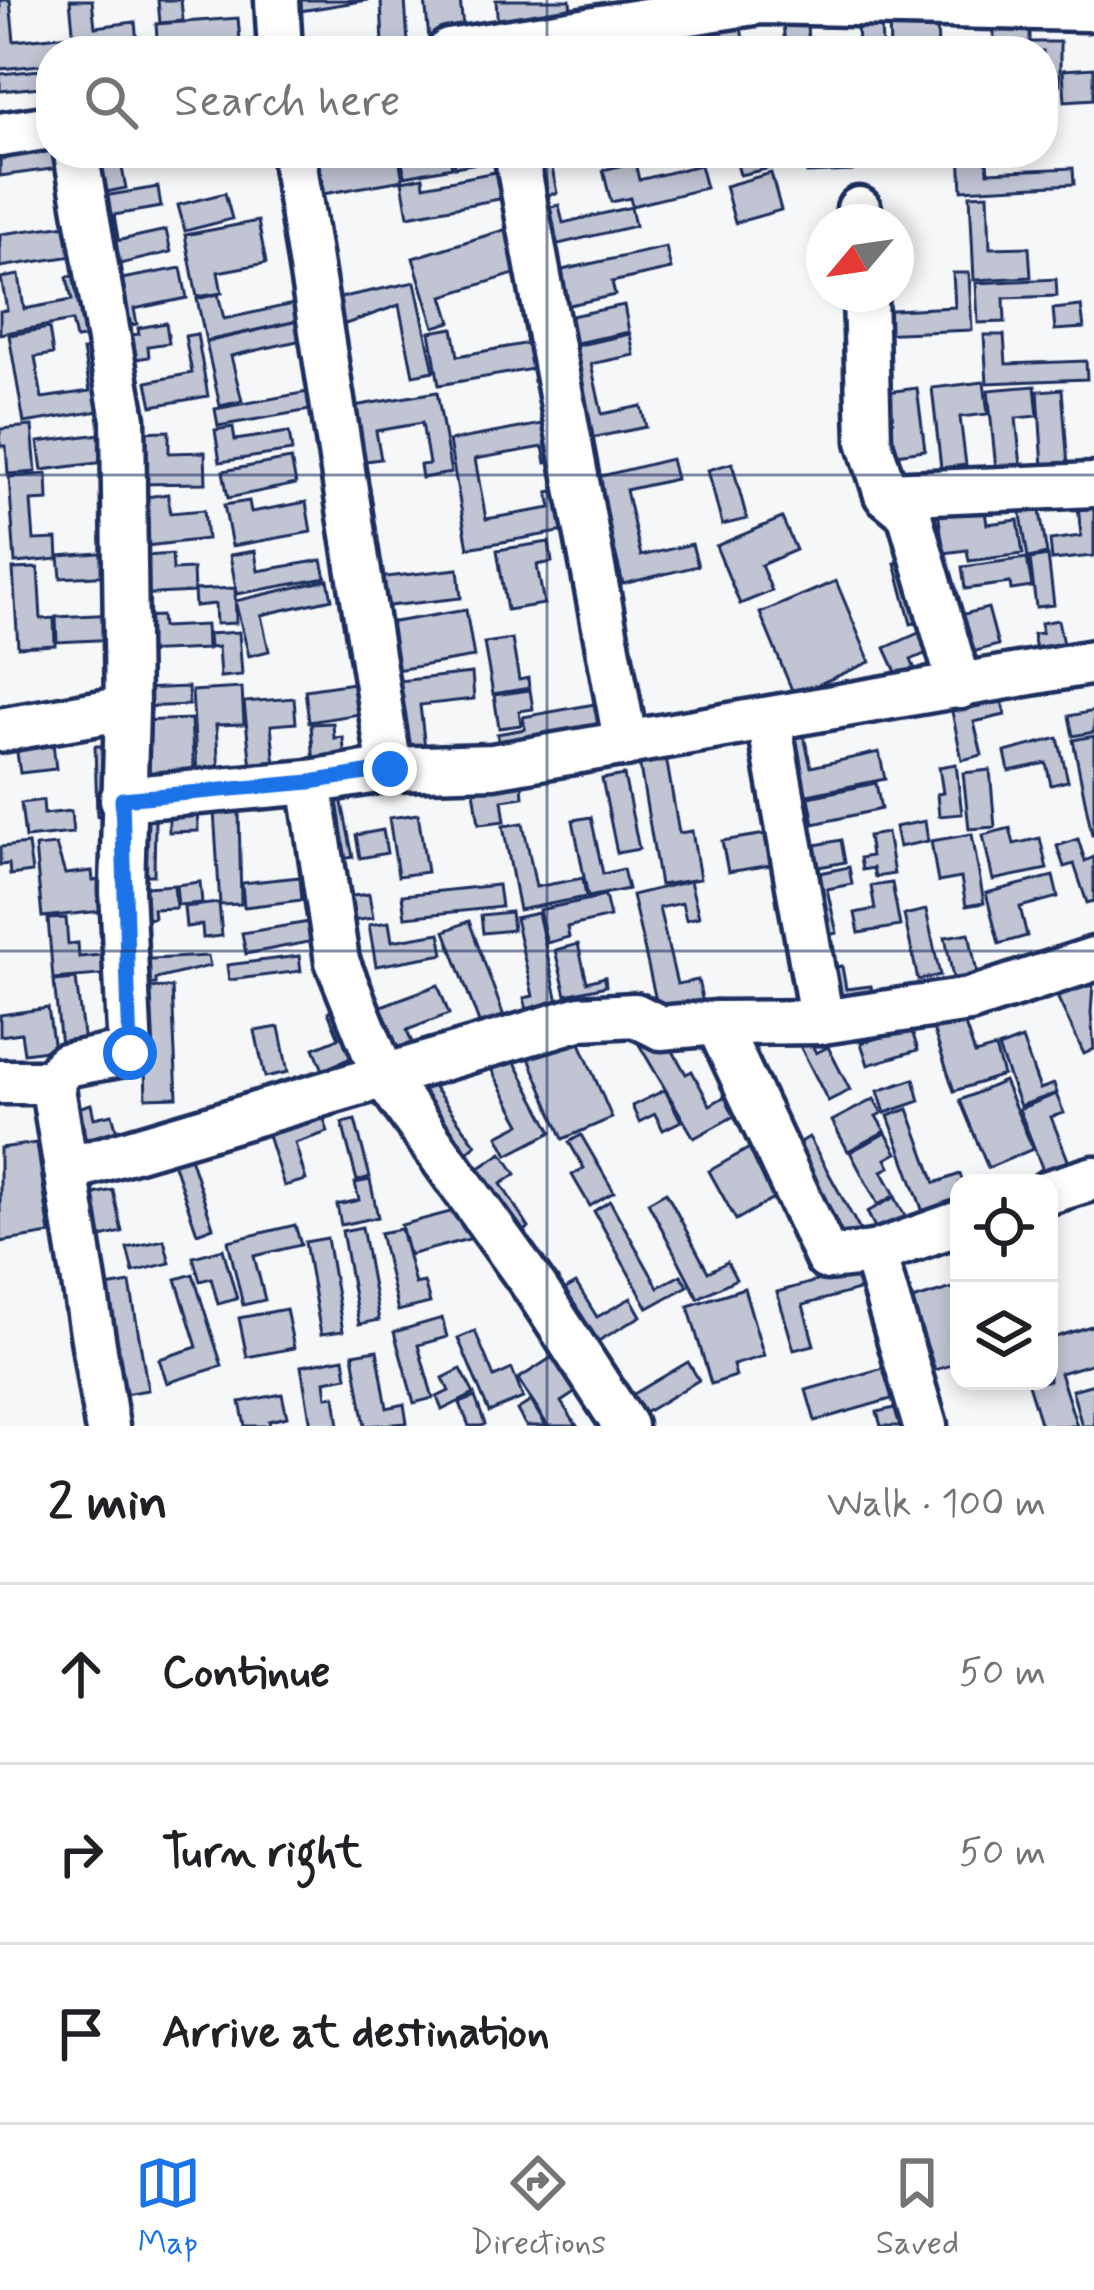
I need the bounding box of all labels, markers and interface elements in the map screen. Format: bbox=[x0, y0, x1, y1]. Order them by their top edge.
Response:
search box bbox=[36, 36, 1058, 168]
icon: search bbox=[78, 69, 144, 135]
text: Search here bbox=[174, 73, 401, 132]
north arrow bbox=[806, 204, 914, 312]
route end bbox=[363, 742, 417, 796]
route start bbox=[103, 1026, 157, 1080]
map controls bbox=[950, 1174, 1058, 1390]
button: locate bbox=[950, 1174, 1058, 1282]
button: layers bbox=[950, 1282, 1058, 1390]
text: 2 min bbox=[48, 1471, 168, 1537]
text: Walk · 100 m bbox=[827, 1479, 1046, 1530]
icon: ahead bbox=[48, 1641, 114, 1707]
text: Continue bbox=[162, 1644, 330, 1703]
text: 50 m bbox=[959, 1648, 1046, 1699]
icon: right bbox=[48, 1821, 114, 1887]
text: Turn right bbox=[162, 1824, 362, 1883]
text: 50 m bbox=[959, 1828, 1046, 1879]
icon: arrive bbox=[48, 2001, 114, 2067]
text: Arrive at destination bbox=[162, 2004, 550, 2063]
tab: Map bbox=[135, 2150, 201, 2266]
tab: Directions bbox=[470, 2150, 606, 2266]
tab: Saved bbox=[876, 2150, 959, 2266]

